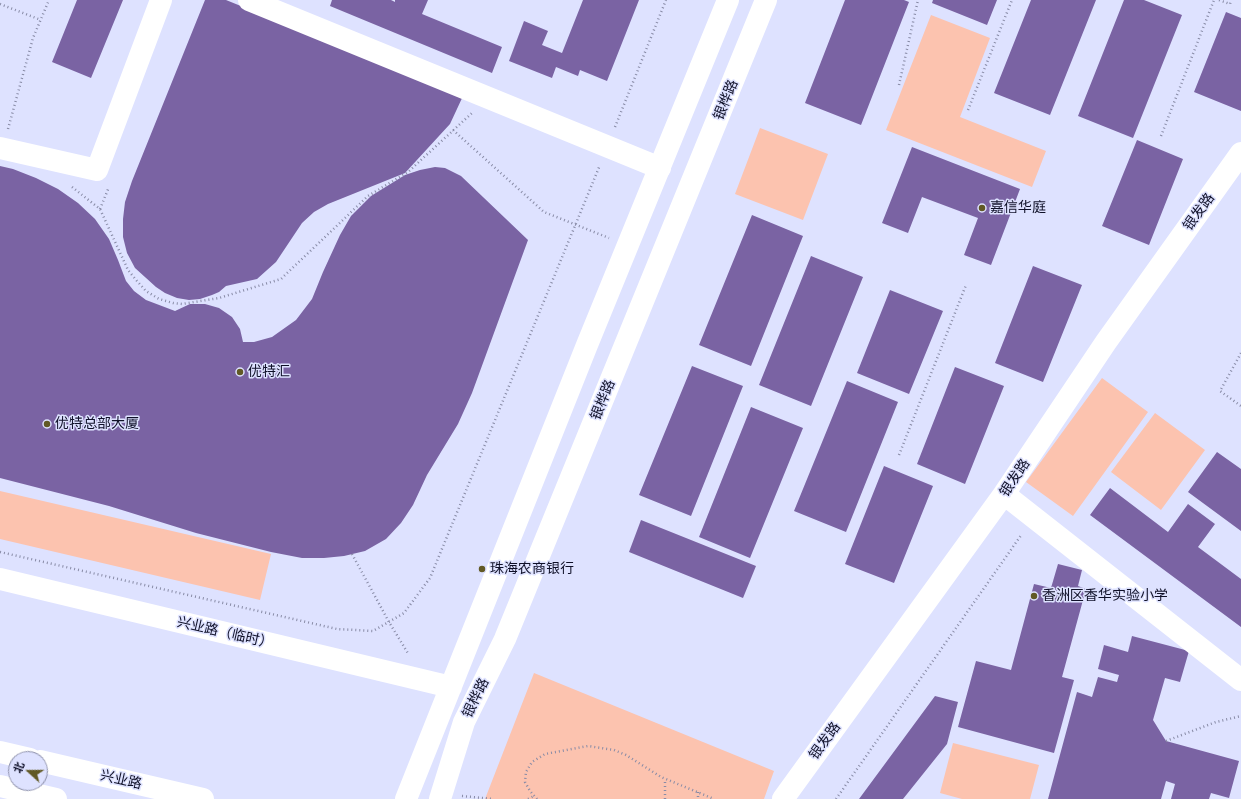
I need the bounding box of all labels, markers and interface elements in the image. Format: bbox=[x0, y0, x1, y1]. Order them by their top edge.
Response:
street label: 银桦路 bbox=[710, 77, 742, 123]
street label: 银发路 bbox=[1180, 190, 1218, 234]
place label: 嘉信华庭 bbox=[990, 200, 1046, 216]
marker: 嘉信华庭 bbox=[977, 203, 987, 213]
place label: 优特汇 bbox=[248, 364, 290, 380]
marker: 优特汇 bbox=[235, 367, 245, 377]
street label: 银桦路 bbox=[587, 377, 619, 423]
place label: 优特总部大厦 bbox=[55, 416, 139, 432]
marker: 优特总部大厦 bbox=[42, 419, 52, 429]
street label: 银发路 bbox=[996, 456, 1034, 500]
place label: 珠海农商银行 bbox=[490, 561, 574, 577]
marker: 珠海农商银行 bbox=[477, 564, 487, 574]
place label: 香洲区香华实验小学 bbox=[1042, 588, 1168, 604]
marker: 香洲区香华实验小学 bbox=[1029, 591, 1039, 601]
street label: 兴业路（临时） bbox=[175, 614, 275, 652]
street label: 银桦路 bbox=[459, 675, 493, 721]
street label: 银发路 bbox=[806, 719, 844, 763]
north arrow bbox=[8, 751, 48, 791]
text: 北 bbox=[8, 759, 27, 775]
street label: 兴业路 bbox=[99, 767, 143, 793]

